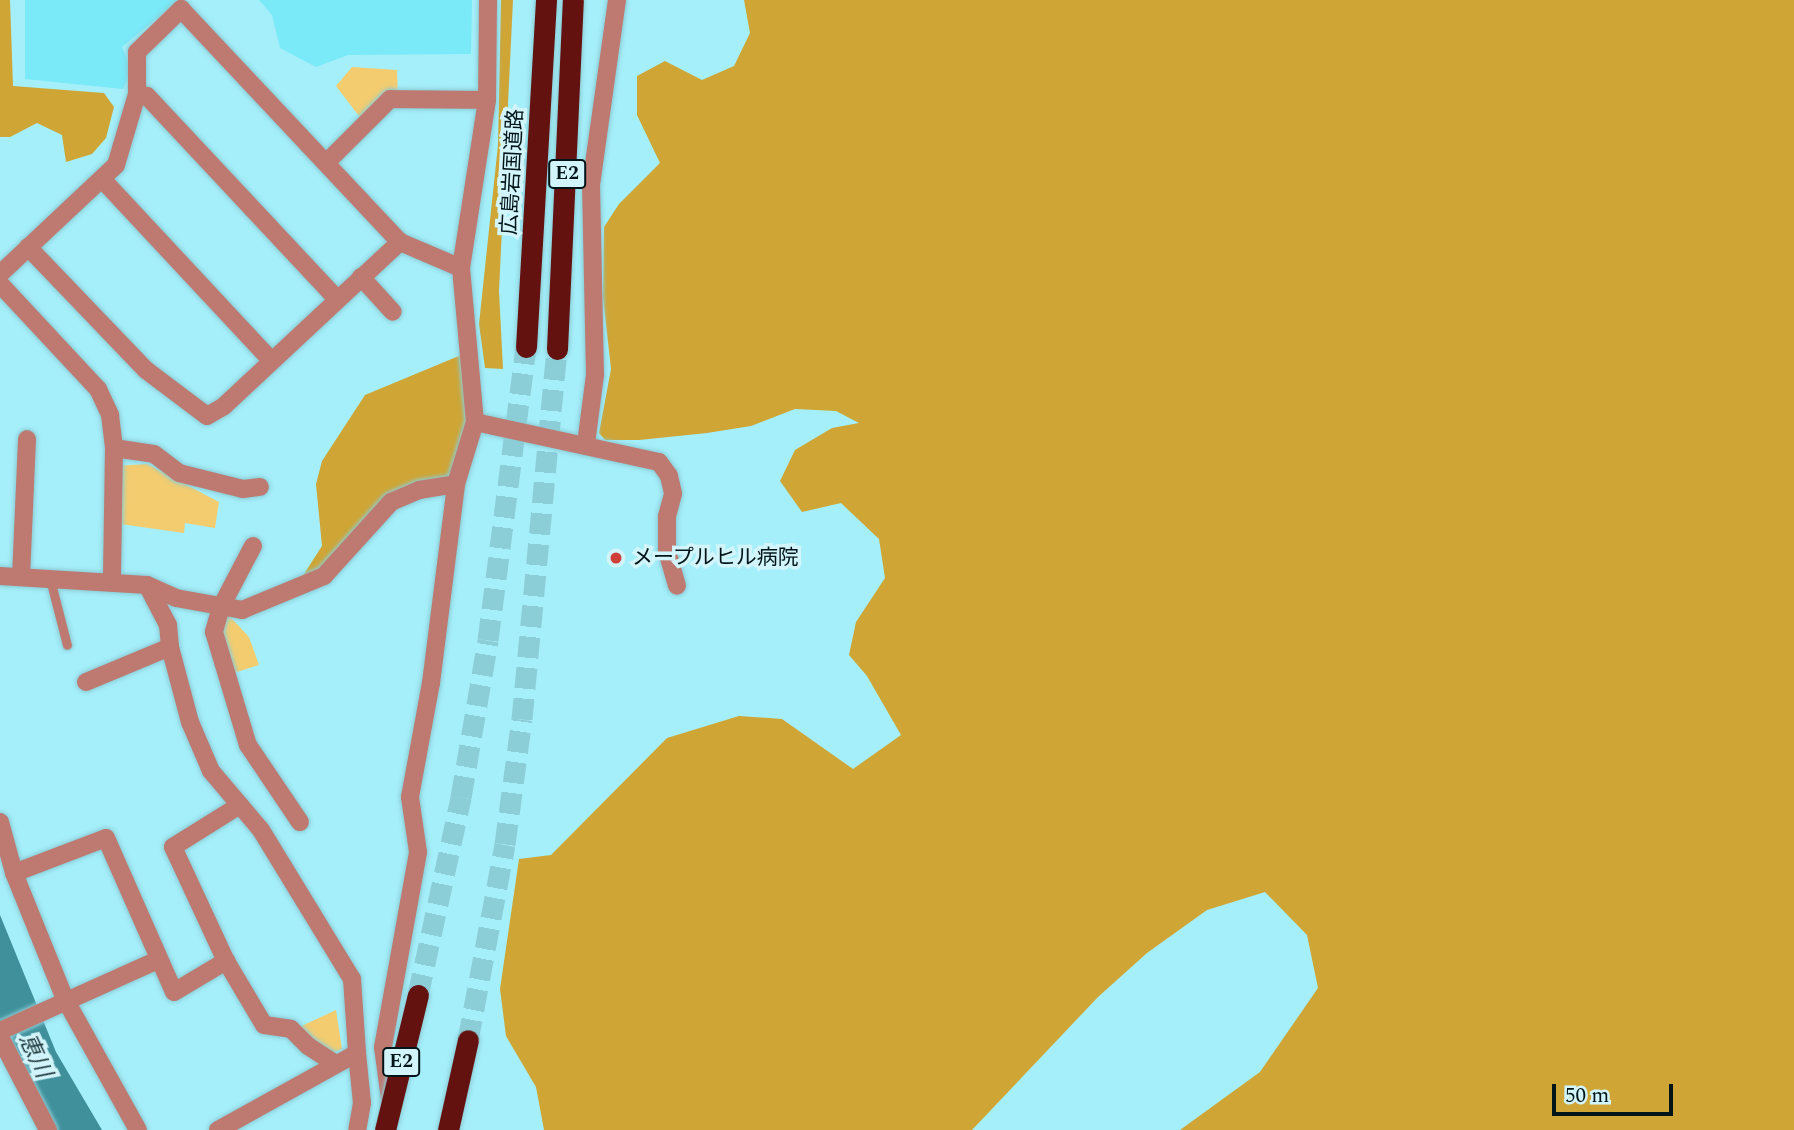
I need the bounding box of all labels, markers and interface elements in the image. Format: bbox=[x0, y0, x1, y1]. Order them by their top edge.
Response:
street label: 広島岩国道路 bbox=[497, 108, 529, 236]
road number: E2 bbox=[548, 158, 586, 190]
place label: メープルヒル病院 bbox=[632, 545, 800, 571]
marker: メープルヒル病院 bbox=[606, 548, 626, 568]
water label: 恵川 bbox=[12, 1029, 56, 1083]
road number: E2 bbox=[382, 1046, 420, 1078]
scale bar bbox=[1556, 1070, 1677, 1114]
text: 50 m bbox=[1565, 1080, 1609, 1112]

